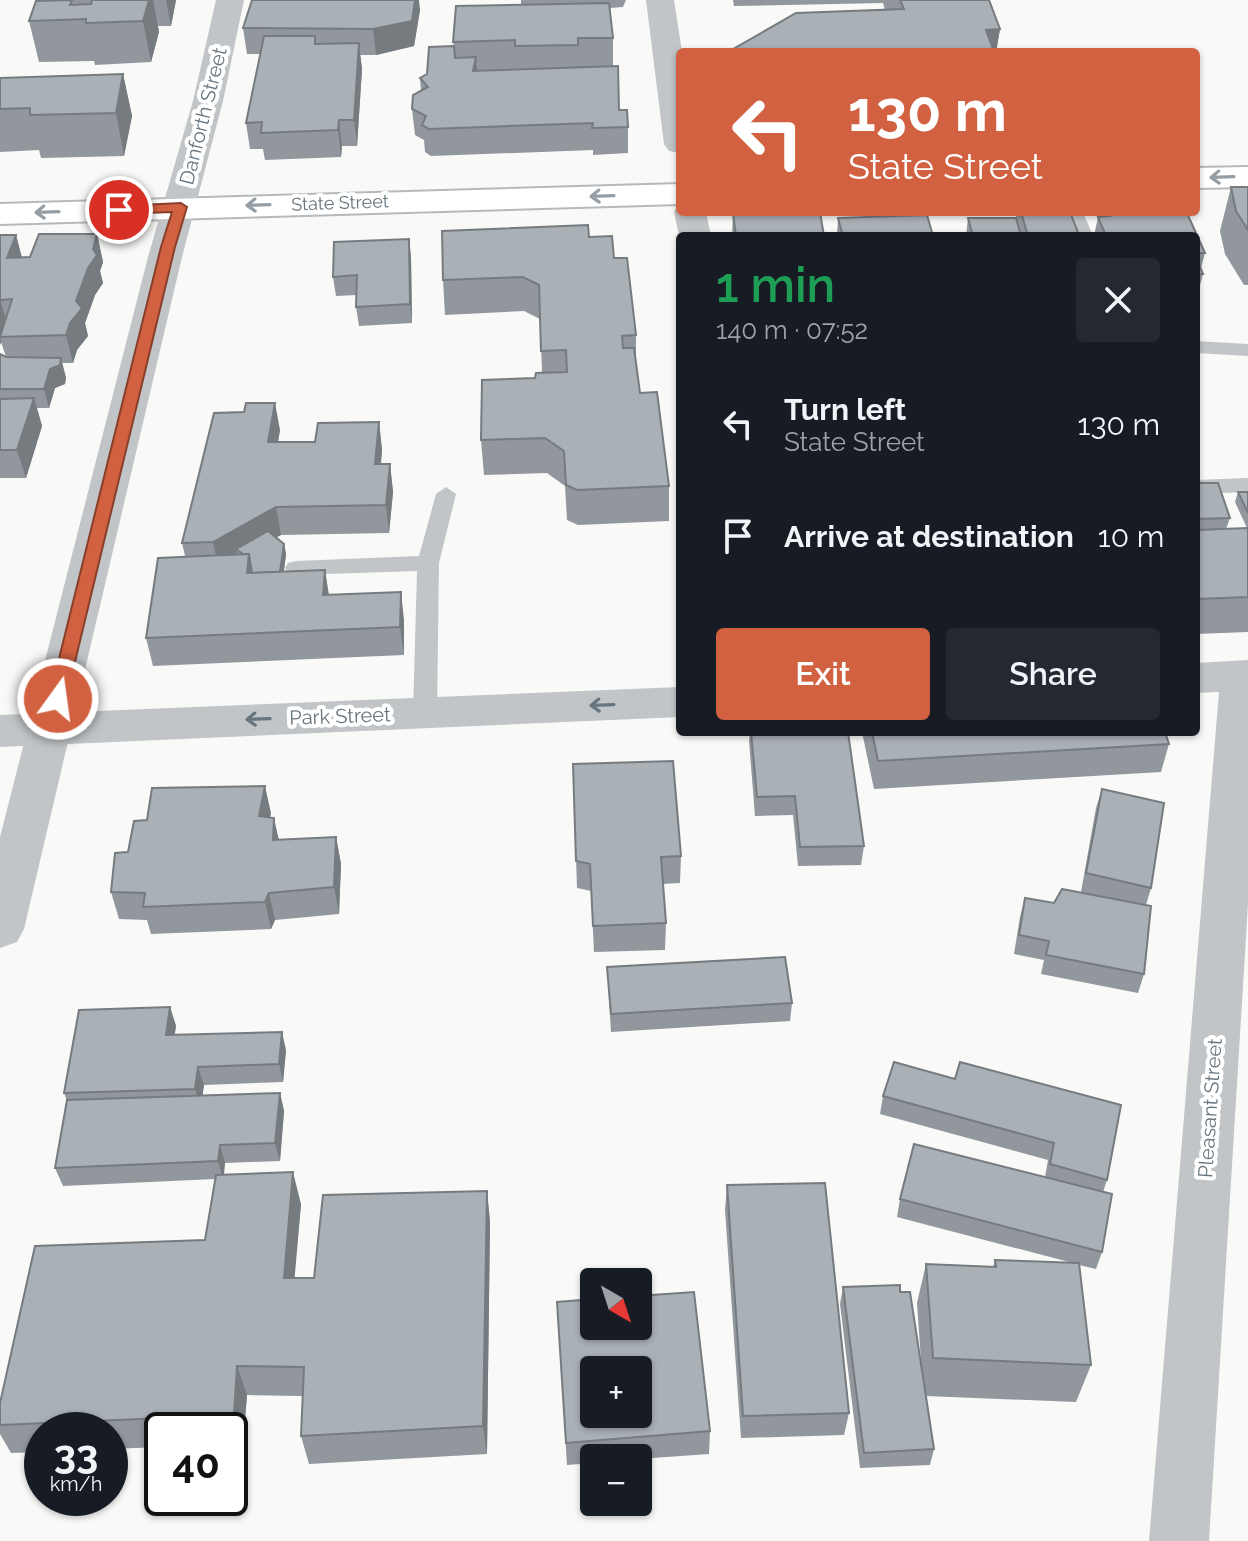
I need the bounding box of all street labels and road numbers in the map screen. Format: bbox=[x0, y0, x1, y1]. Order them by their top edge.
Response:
street label: Danforth Street bbox=[174, 45, 232, 187]
street label: State Street bbox=[291, 190, 389, 215]
street label: Park Street bbox=[289, 702, 391, 730]
street label: Pleasant Street bbox=[1193, 1037, 1227, 1179]

